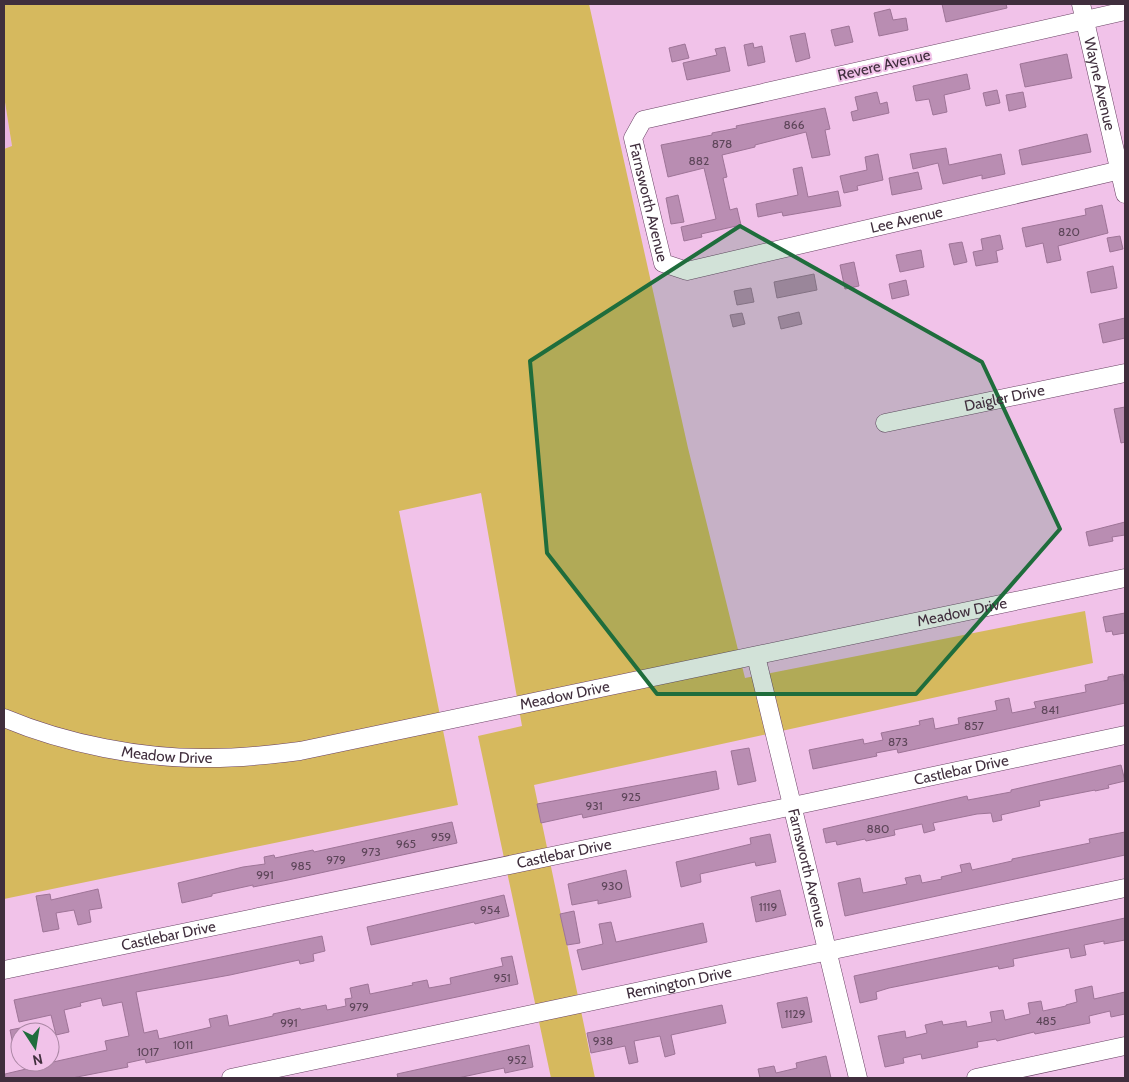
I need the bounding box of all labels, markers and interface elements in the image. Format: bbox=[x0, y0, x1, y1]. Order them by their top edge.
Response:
street label: Wayne Avenue bbox=[1080, 36, 1119, 133]
street label: Revere Avenue bbox=[836, 46, 932, 84]
house number: 866 bbox=[784, 117, 805, 132]
house number: 878 bbox=[712, 136, 732, 151]
street label: Farnsworth Avenue bbox=[626, 141, 671, 264]
house number: 882 bbox=[689, 153, 709, 168]
street label: Lee Avenue bbox=[869, 203, 945, 237]
house number: 820 bbox=[1058, 224, 1080, 239]
street label: Daigler Drive bbox=[963, 381, 1047, 415]
street label: Meadow Drive bbox=[916, 594, 1009, 630]
street label: Meadow Drive bbox=[518, 677, 612, 714]
house number: 841 bbox=[1041, 702, 1059, 717]
house number: 857 bbox=[964, 718, 984, 733]
house number: 873 bbox=[888, 734, 908, 749]
street label: Meadow Drive bbox=[120, 742, 213, 767]
street label: Castlebar Drive bbox=[912, 751, 1011, 789]
house number: 925 bbox=[621, 789, 641, 804]
house number: 931 bbox=[585, 798, 603, 813]
street label: Farnsworth Avenue bbox=[784, 807, 830, 929]
house number: 880 bbox=[867, 821, 889, 836]
house number: 959 bbox=[431, 829, 451, 844]
street label: Castlebar Drive bbox=[515, 835, 613, 872]
house number: 965 bbox=[396, 836, 416, 851]
house number: 973 bbox=[361, 844, 381, 859]
house number: 979 bbox=[326, 852, 346, 867]
house number: 985 bbox=[291, 858, 311, 873]
house number: 991 bbox=[256, 867, 274, 882]
house number: 930 bbox=[601, 878, 623, 893]
house number: 1119 bbox=[759, 899, 777, 914]
house number: 954 bbox=[480, 902, 500, 917]
street label: Castlebar Drive bbox=[120, 917, 218, 954]
street label: Remington Drive bbox=[625, 963, 734, 1003]
house number: 951 bbox=[493, 970, 511, 985]
house number: 979 bbox=[349, 999, 369, 1014]
house number: 1129 bbox=[785, 1006, 806, 1021]
house number: 485 bbox=[1036, 1013, 1056, 1028]
house number: 991 bbox=[280, 1015, 298, 1030]
north arrow bbox=[10, 1022, 60, 1072]
house number: 938 bbox=[593, 1033, 613, 1048]
house number: 1011 bbox=[173, 1037, 193, 1052]
house number: 1017 bbox=[137, 1044, 159, 1059]
text: N bbox=[31, 1050, 44, 1070]
house number: 952 bbox=[507, 1052, 527, 1067]

